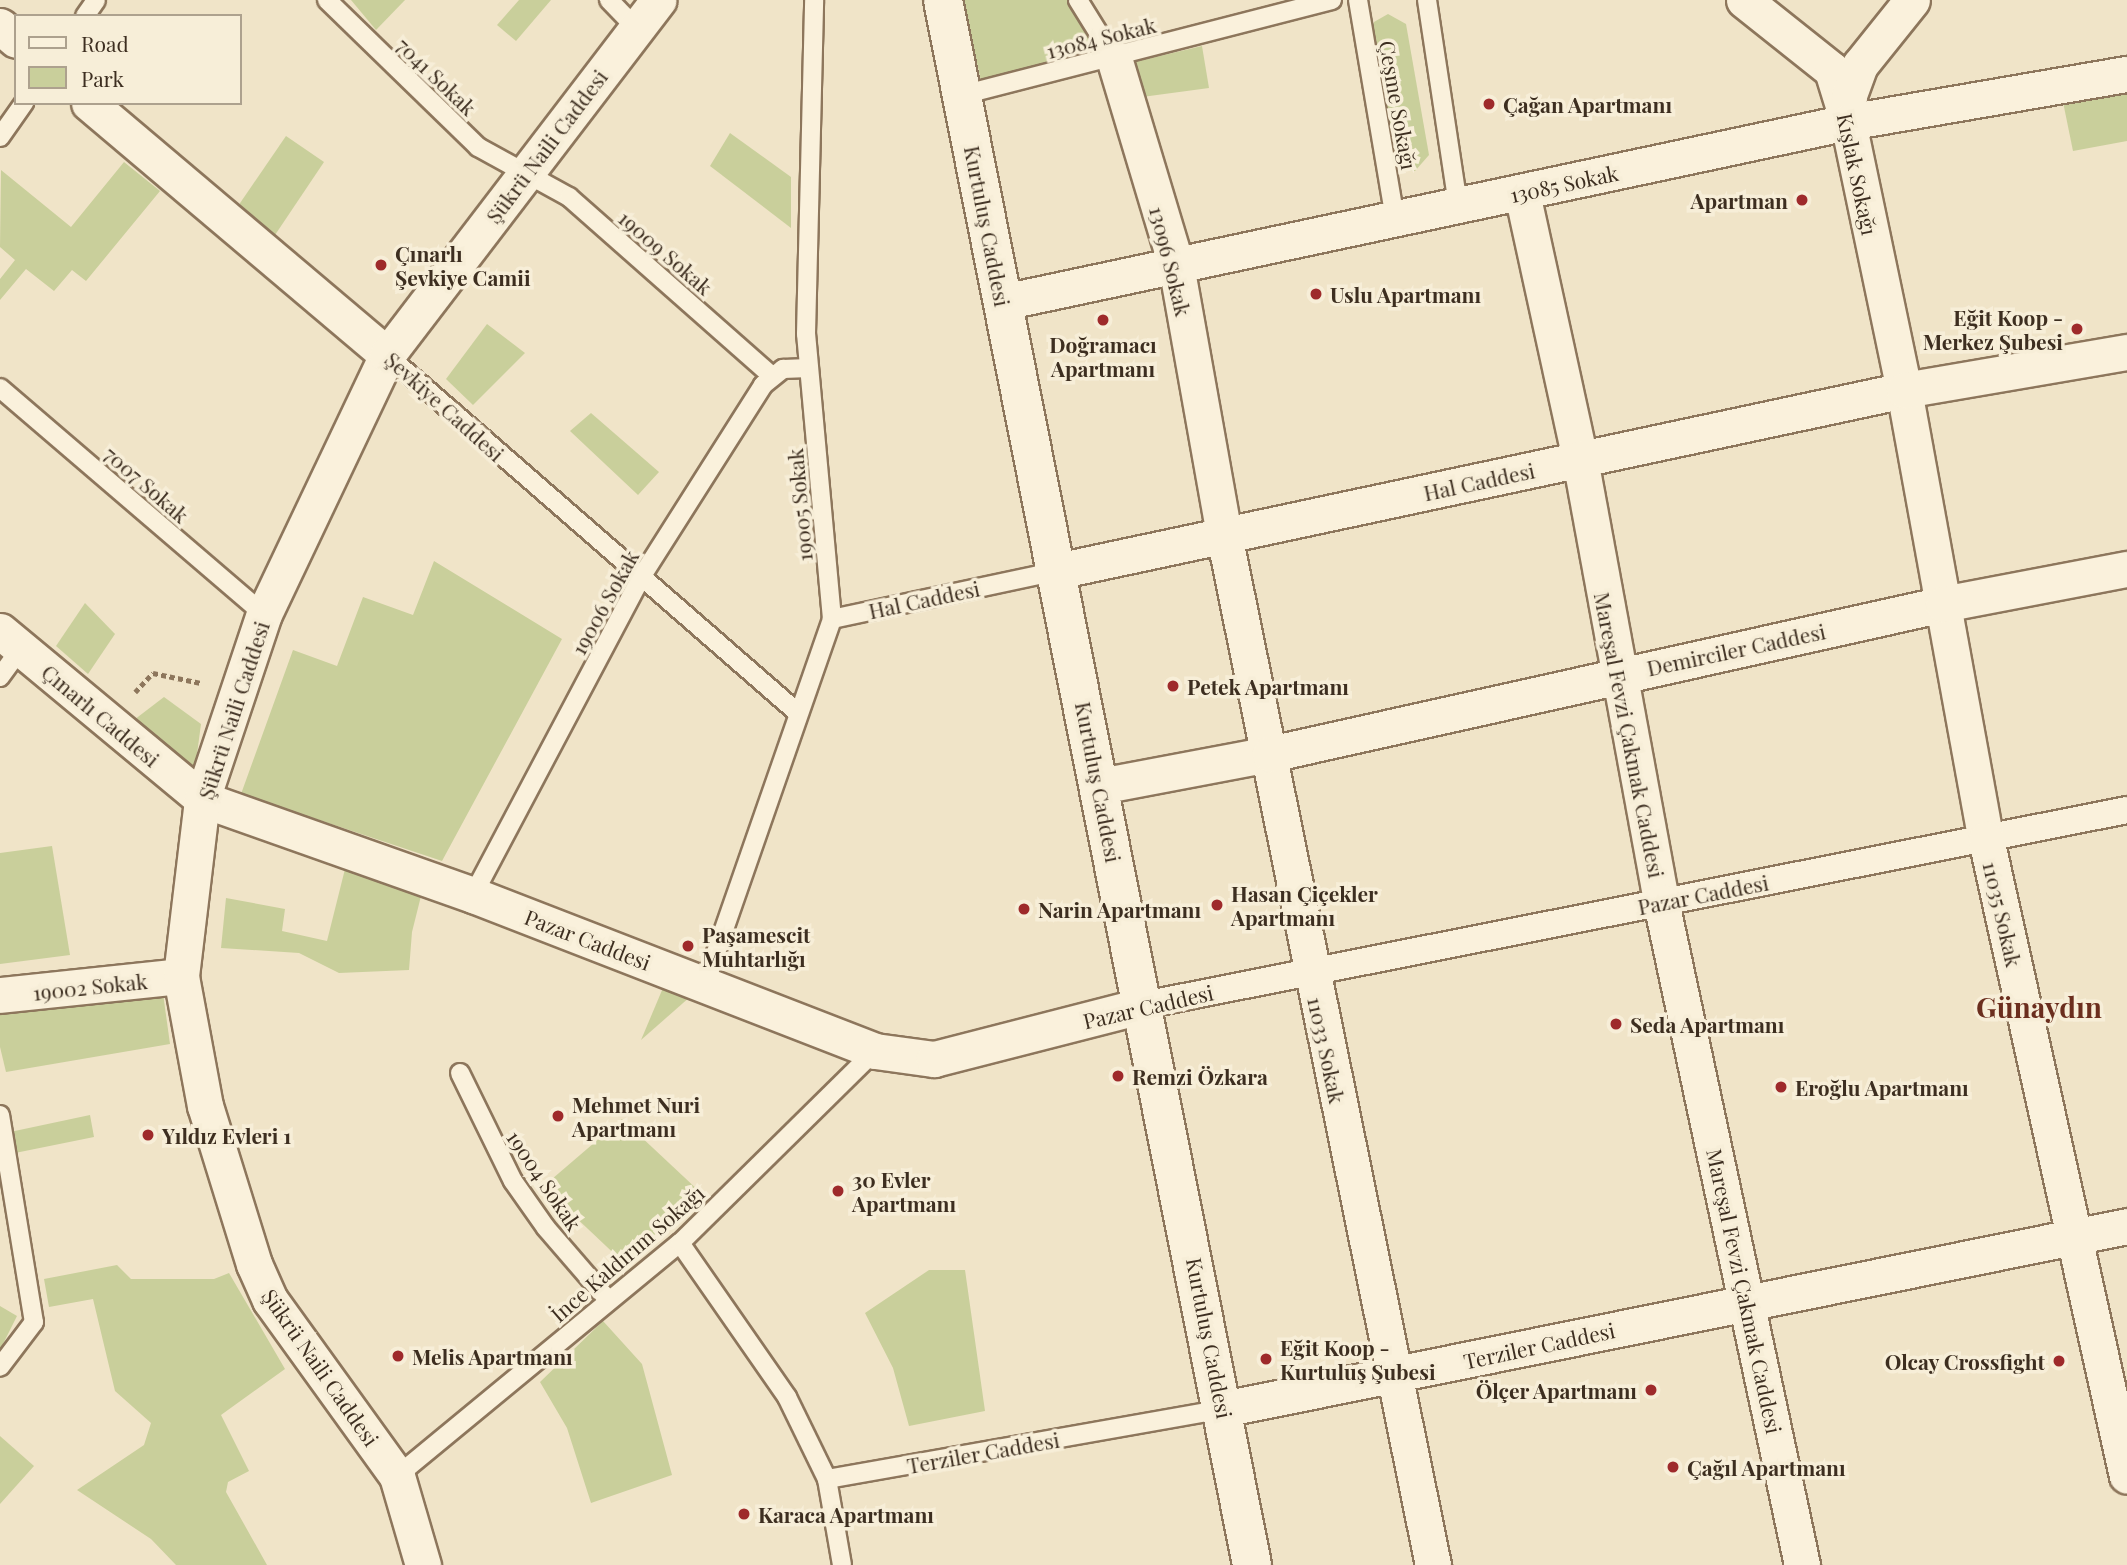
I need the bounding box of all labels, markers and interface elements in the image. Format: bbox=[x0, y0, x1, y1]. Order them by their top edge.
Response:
street label: 13084 Sokak bbox=[1044, 11, 1158, 63]
legend bbox=[14, 14, 242, 105]
text: Road bbox=[81, 29, 129, 57]
street label: 7041 Sokak bbox=[392, 32, 482, 120]
street label: Çeşme Sokağı bbox=[1375, 38, 1423, 172]
text: Park bbox=[81, 64, 124, 92]
street label: Şükrü Naili Caddesi bbox=[480, 64, 612, 228]
place label: Çağan Apartmanı bbox=[1503, 91, 1673, 117]
marker: Çağan Apartmanı bbox=[1481, 96, 1497, 112]
street label: Kışlak Sokağı bbox=[1833, 111, 1883, 237]
street label: Kurtuluş Caddesi bbox=[960, 143, 1016, 309]
street label: 13085 Sokak bbox=[1507, 159, 1621, 207]
place label: Apartman bbox=[1691, 187, 1788, 213]
marker: Apartman bbox=[1794, 192, 1810, 208]
street label: 13096 Sokak bbox=[1145, 203, 1197, 319]
street label: 19009 Sokak bbox=[614, 205, 718, 299]
place label: Çınarlı Şevkiye Camii bbox=[395, 240, 531, 290]
marker: Çınarlı Şevkiye Camii bbox=[373, 257, 389, 273]
place label: Uslu Apartmanı bbox=[1330, 281, 1482, 307]
marker: Uslu Apartmanı bbox=[1308, 286, 1324, 302]
place label: Eğit Koop - Merkez Şubesi bbox=[1923, 304, 2063, 354]
marker: Doğramacı Apartmanı bbox=[1095, 312, 1111, 328]
marker: Eğit Koop - Merkez Şubesi bbox=[2069, 321, 2085, 337]
place label: Doğramacı Apartmanı bbox=[1049, 331, 1157, 381]
street label: Şevkiye Caddesi bbox=[380, 346, 510, 466]
street label: 7007 Sokak bbox=[100, 441, 194, 527]
street label: 19005 Sokak bbox=[781, 447, 817, 563]
street label: Hal Caddesi bbox=[1421, 457, 1537, 505]
street label: 19006 Sokak bbox=[565, 545, 643, 659]
street label: Hal Caddesi bbox=[866, 575, 982, 623]
street label: Mareşal Fevzi Çakmak Caddesi bbox=[1590, 590, 1670, 880]
street label: Şükrü Naili Caddesi bbox=[192, 618, 274, 802]
street label: Demirciler Caddesi bbox=[1644, 618, 1828, 680]
street label: Çınarlı Caddesi bbox=[37, 659, 165, 771]
place label: Petek Apartmanı bbox=[1187, 673, 1350, 699]
marker: Petek Apartmanı bbox=[1165, 678, 1181, 694]
street label: Kurtuluş Caddesi bbox=[1071, 699, 1127, 865]
street label: 11035 Sokak bbox=[1979, 859, 2027, 969]
street label: Pazar Caddesi bbox=[1635, 869, 1771, 919]
place label: Hasan Çiçekler Apartmanı bbox=[1231, 880, 1378, 930]
place label: Narin Apartmanı bbox=[1038, 896, 1202, 922]
marker: Hasan Çiçekler Apartmanı bbox=[1209, 897, 1225, 913]
marker: Narin Apartmanı bbox=[1016, 901, 1032, 917]
street label: Pazar Caddesi bbox=[521, 903, 655, 975]
place label: Paşamescit Muhtarlığı bbox=[702, 921, 810, 971]
marker: Paşamescit Muhtarlığı bbox=[680, 938, 696, 954]
street label: 19002 Sokak bbox=[32, 967, 148, 1005]
street label: Pazar Caddesi bbox=[1080, 979, 1216, 1033]
district label: Günaydın bbox=[1976, 990, 2102, 1024]
street label: 11033 Sokak bbox=[1303, 994, 1351, 1106]
place label: Seda Apartmanı bbox=[1630, 1011, 1785, 1037]
marker: Seda Apartmanı bbox=[1608, 1016, 1624, 1032]
place label: Remzi Özkara bbox=[1132, 1063, 1268, 1089]
marker: Remzi Özkara bbox=[1110, 1068, 1126, 1084]
place label: Eroğlu Apartmanı bbox=[1795, 1074, 1970, 1100]
marker: Eroğlu Apartmanı bbox=[1773, 1079, 1789, 1095]
place label: Mehmet Nuri Apartmanı bbox=[572, 1091, 700, 1141]
marker: Mehmet Nuri Apartmanı bbox=[550, 1108, 566, 1124]
place label: Yıldız Evleri 1 bbox=[162, 1122, 291, 1148]
street label: 19004 Sokak bbox=[502, 1125, 588, 1235]
marker: Yıldız Evleri 1 bbox=[140, 1127, 156, 1143]
street label: Mareşal Fevzi Çakmak Caddesi bbox=[1702, 1146, 1788, 1436]
place label: 30 Evler Apartmanı bbox=[852, 1166, 956, 1216]
street label: İnce Kaldırım Sokağı bbox=[545, 1179, 709, 1327]
marker: 30 Evler Apartmanı bbox=[830, 1183, 846, 1199]
street label: Kurtuluş Caddesi bbox=[1182, 1255, 1238, 1421]
street label: Şükrü Naili Caddesi bbox=[257, 1284, 385, 1450]
street label: Terziler Caddesi bbox=[1461, 1317, 1617, 1373]
place label: Eğit Koop - Kurtuluş Şubesi bbox=[1280, 1334, 1435, 1384]
place label: Melis Apartmanı bbox=[412, 1343, 573, 1369]
marker: Melis Apartmanı bbox=[390, 1348, 406, 1364]
place label: Olcay Crossfight bbox=[1884, 1348, 2045, 1374]
marker: Eğit Koop - Kurtuluş Şubesi bbox=[1258, 1351, 1274, 1367]
marker: Olcay Crossfight bbox=[2051, 1353, 2067, 1369]
place label: Ölçer Apartmanı bbox=[1475, 1377, 1637, 1403]
marker: Ölçer Apartmanı bbox=[1643, 1382, 1659, 1398]
street label: Terziler Caddesi bbox=[905, 1426, 1061, 1478]
place label: Çağıl Apartmanı bbox=[1687, 1454, 1846, 1480]
marker: Çağıl Apartmanı bbox=[1665, 1459, 1681, 1475]
place label: Karaca Apartmanı bbox=[758, 1501, 935, 1527]
marker: Karaca Apartmanı bbox=[736, 1506, 752, 1522]

